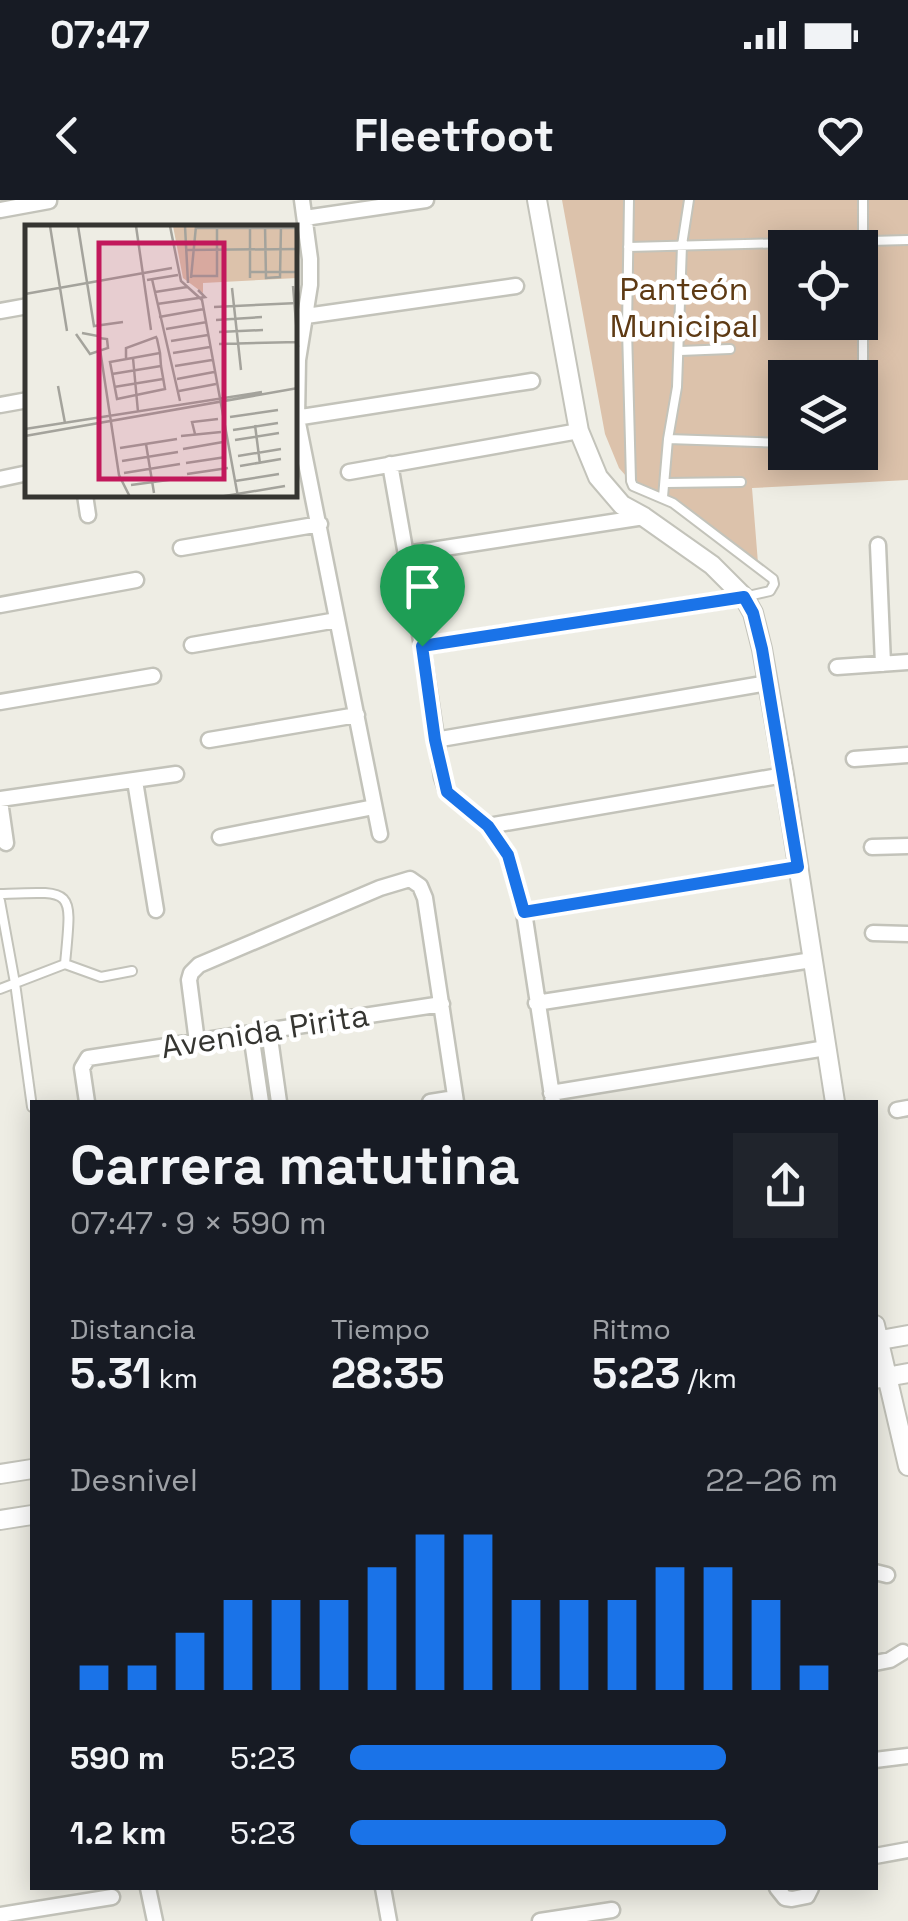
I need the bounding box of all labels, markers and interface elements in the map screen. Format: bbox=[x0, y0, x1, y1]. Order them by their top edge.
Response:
text: 07:47 bbox=[50, 11, 150, 59]
text: Fleetfoot bbox=[354, 107, 554, 164]
icon: back bbox=[40, 108, 95, 163]
icon: heart bbox=[813, 108, 868, 163]
inset map bbox=[25, 225, 298, 498]
map controls bbox=[768, 230, 878, 470]
button: locate bbox=[768, 230, 878, 340]
park label: Panteón Municipal bbox=[610, 269, 758, 346]
button: layers bbox=[768, 360, 878, 470]
pin bbox=[380, 544, 465, 647]
icon: arrive bbox=[395, 559, 450, 614]
street label: Avenida Pirita bbox=[158, 995, 372, 1067]
text: Carrera matutina bbox=[70, 1130, 520, 1200]
button: share bbox=[733, 1133, 838, 1238]
text: 07:47 · 9 × 590 m bbox=[70, 1203, 326, 1243]
text: Distancia bbox=[70, 1311, 196, 1347]
text: Tiempo bbox=[331, 1311, 430, 1347]
text: Ritmo bbox=[592, 1311, 671, 1347]
text: 5.31 bbox=[70, 1347, 151, 1400]
text: 28:35 bbox=[331, 1347, 444, 1400]
text: 5:23 bbox=[592, 1347, 680, 1400]
text: km bbox=[151, 1360, 198, 1396]
text: /km bbox=[680, 1360, 737, 1396]
text: Desnivel bbox=[70, 1460, 198, 1500]
text: 22–26 m bbox=[706, 1460, 838, 1500]
text: 590 m bbox=[70, 1738, 165, 1778]
text: 5:23 bbox=[230, 1738, 296, 1778]
text: 1.2 km bbox=[70, 1813, 167, 1853]
text: 5:23 bbox=[230, 1813, 296, 1853]

